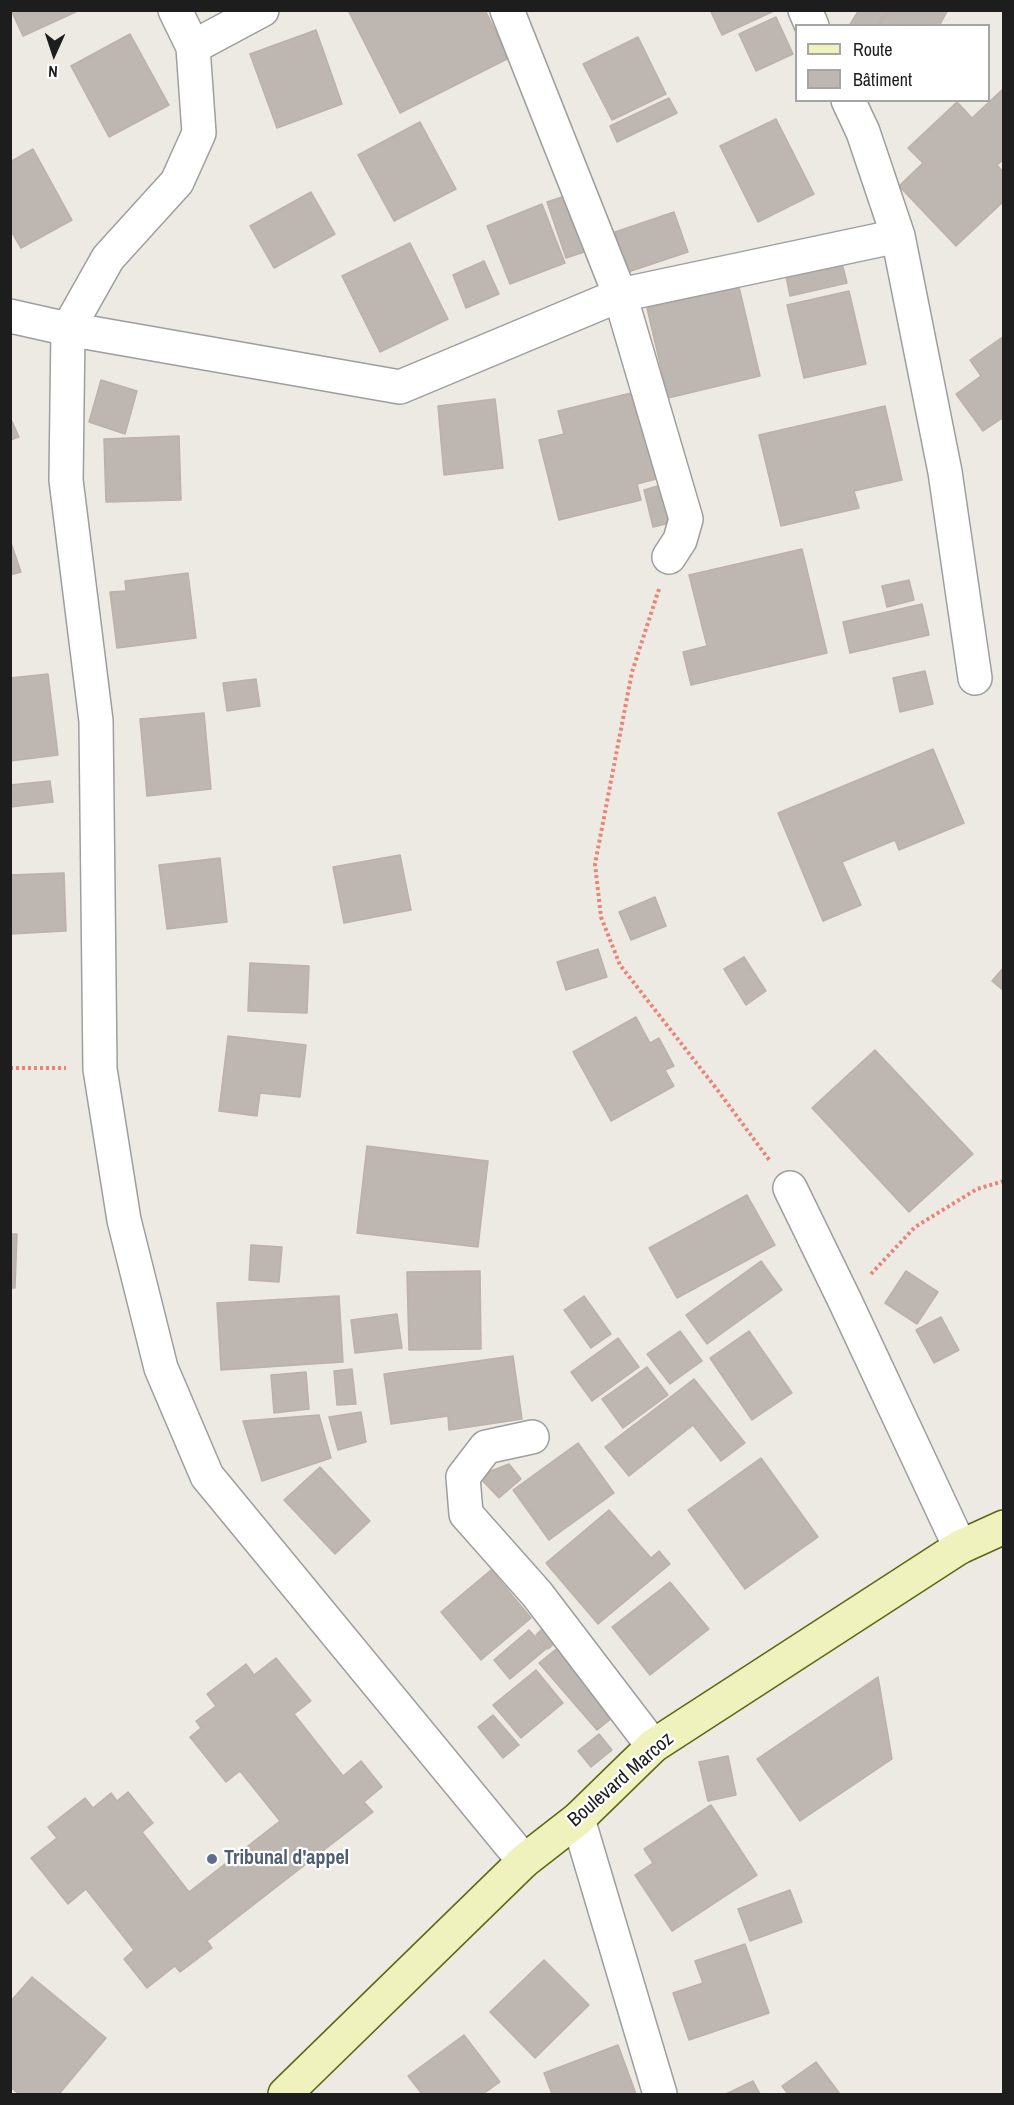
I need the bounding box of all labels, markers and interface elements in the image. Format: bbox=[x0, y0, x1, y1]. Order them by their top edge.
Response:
north arrow bbox=[24, 24, 84, 84]
legend bbox=[795, 24, 990, 102]
text: Route bbox=[853, 37, 892, 62]
text: N bbox=[48, 61, 58, 83]
text: Bâtiment bbox=[853, 67, 912, 92]
street label: Boulevard Marcoz bbox=[563, 1728, 679, 1832]
place label: Tribunal d'appel bbox=[224, 1847, 349, 1871]
marker: Tribunal d'appel bbox=[205, 1852, 219, 1866]

